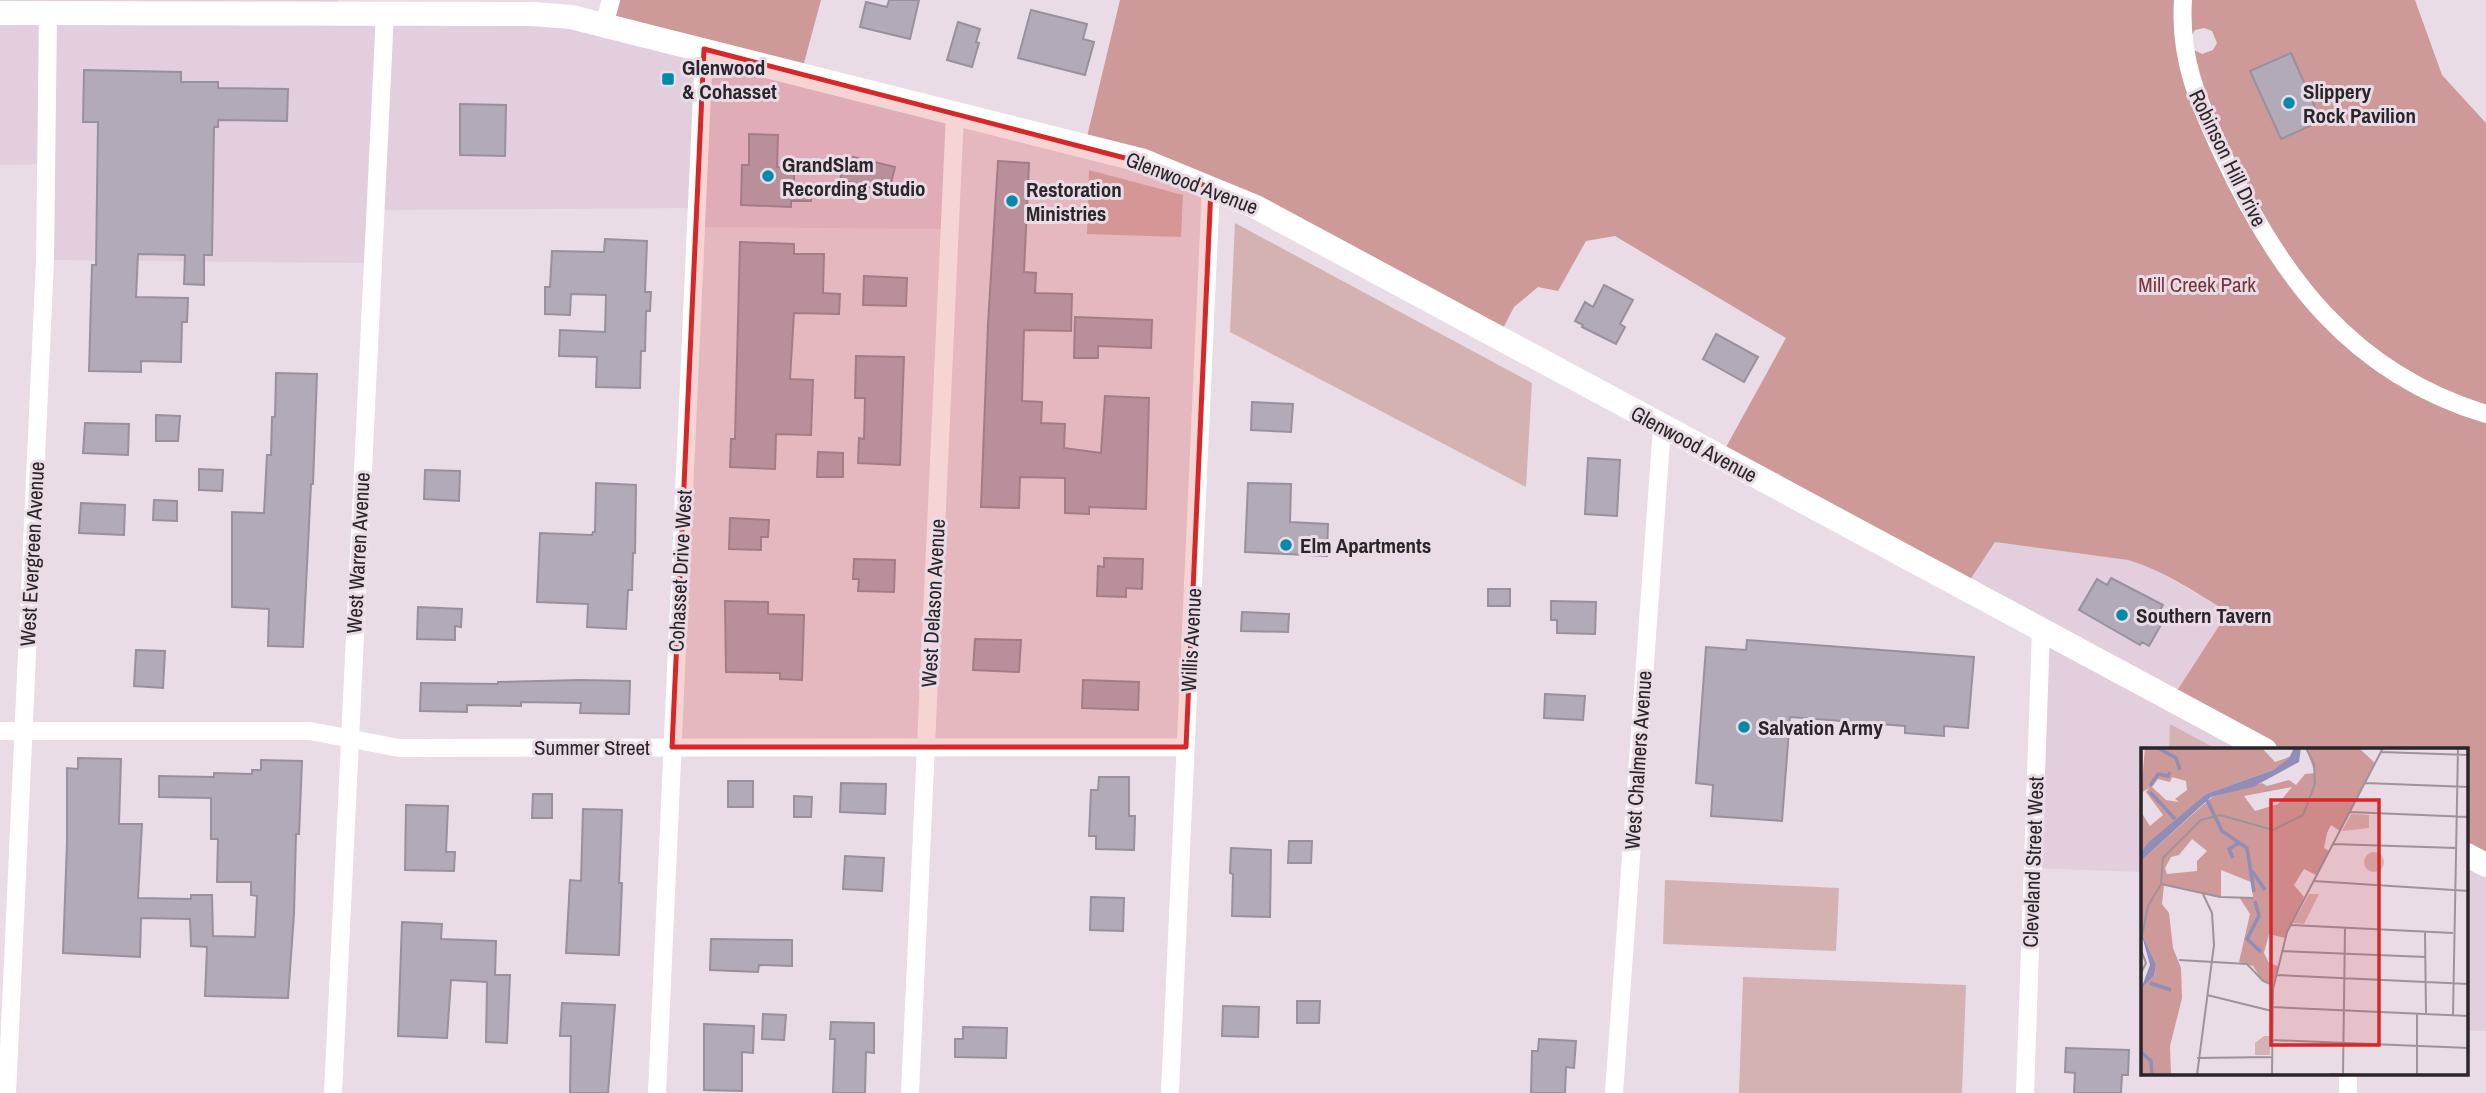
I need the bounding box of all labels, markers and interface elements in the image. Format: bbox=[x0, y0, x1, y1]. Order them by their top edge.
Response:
place label: Glenwood & Cohasset bbox=[682, 53, 777, 106]
marker: Glenwood & Cohasset bbox=[660, 71, 676, 87]
place label: Slippery Rock Pavilion bbox=[2303, 77, 2416, 130]
street label: Robinson Hill Drive bbox=[2182, 85, 2274, 231]
marker: Slippery Rock Pavilion bbox=[2281, 95, 2297, 111]
street label: Glenwood Avenue bbox=[1122, 144, 1262, 222]
place label: GrandSlam Recording Studio bbox=[782, 150, 926, 203]
marker: GrandSlam Recording Studio bbox=[760, 168, 776, 184]
place label: Restoration Ministries bbox=[1026, 175, 1122, 228]
marker: Restoration Ministries bbox=[1004, 193, 1020, 209]
park label: Mill Creek Park bbox=[2138, 270, 2256, 299]
street label: Glenwood Avenue bbox=[1626, 398, 1762, 490]
street label: West Evergreen Avenue bbox=[13, 461, 51, 647]
street label: West Warren Avenue bbox=[339, 472, 377, 634]
street label: Cohasset Drive West bbox=[661, 489, 699, 653]
street label: West Delason Avenue bbox=[914, 518, 952, 688]
place label: Elm Apartments bbox=[1300, 531, 1431, 560]
marker: Elm Apartments bbox=[1278, 537, 1294, 553]
street label: Willis Avenue bbox=[1174, 587, 1208, 693]
place label: Southern Tavern bbox=[2136, 601, 2272, 630]
marker: Southern Tavern bbox=[2114, 607, 2130, 623]
street label: West Chalmers Avenue bbox=[1617, 670, 1659, 850]
place label: Salvation Army bbox=[1758, 713, 1883, 742]
marker: Salvation Army bbox=[1736, 719, 1752, 735]
street label: Summer Street bbox=[534, 733, 650, 762]
inset map bbox=[2141, 748, 2468, 1076]
street label: Cleveland Street West bbox=[2016, 776, 2050, 948]

